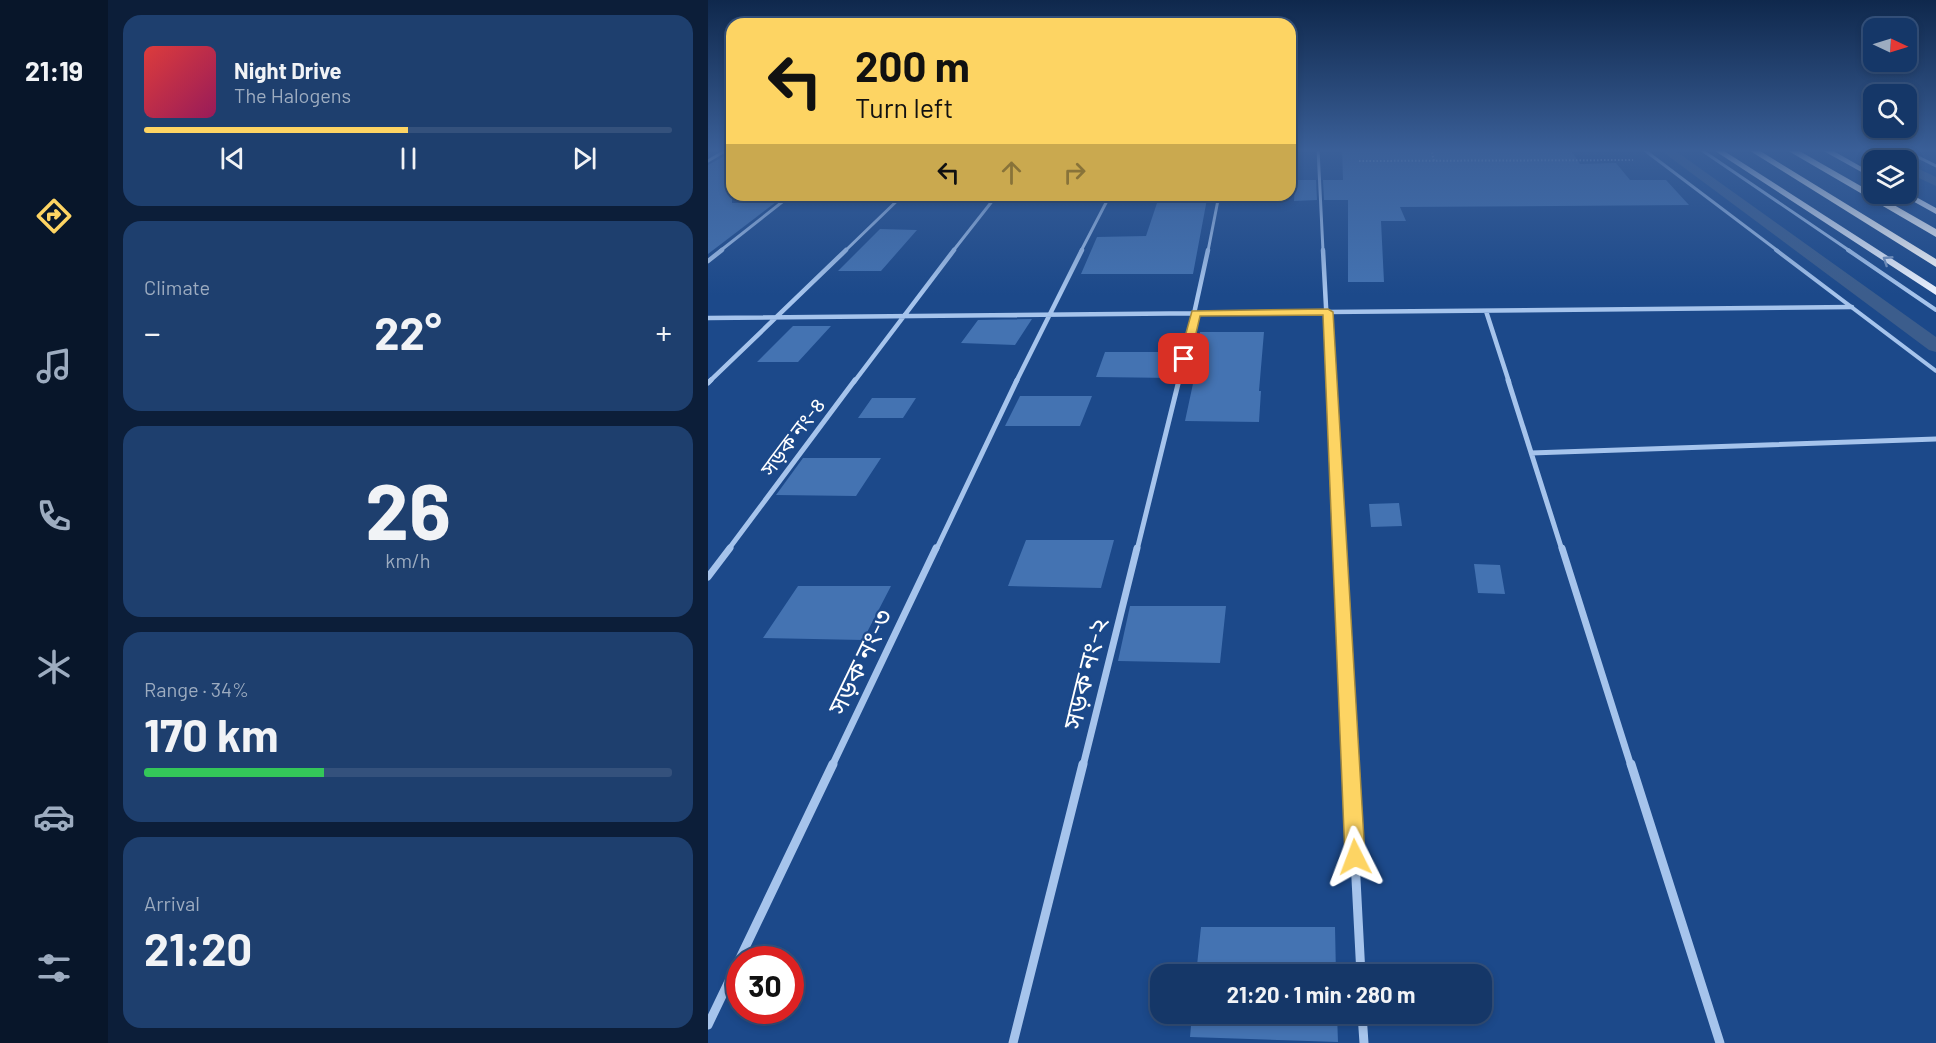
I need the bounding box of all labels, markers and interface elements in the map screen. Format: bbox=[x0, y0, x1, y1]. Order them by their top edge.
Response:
north arrow bbox=[1863, 18, 1917, 72]
map controls bbox=[1863, 18, 1917, 204]
text: 200 m bbox=[855, 40, 970, 90]
icon: left bbox=[756, 42, 834, 120]
text: 21:19 bbox=[25, 54, 83, 86]
text: Night Drive bbox=[234, 57, 342, 83]
text: The Halogens bbox=[234, 83, 351, 107]
button: search bbox=[1863, 84, 1917, 138]
text: Turn left bbox=[855, 91, 953, 123]
icon: previous bbox=[216, 142, 249, 175]
icon: pause bbox=[392, 142, 425, 175]
icon: next bbox=[568, 142, 601, 175]
button: layers bbox=[1863, 150, 1917, 204]
icon: left bbox=[932, 156, 965, 189]
icon: ahead bbox=[995, 156, 1028, 189]
icon: right bbox=[1058, 156, 1091, 189]
icon: directions bbox=[33, 195, 75, 237]
one-way arrow bbox=[1883, 256, 1894, 267]
text: Climate bbox=[144, 275, 210, 299]
text: 22° bbox=[374, 305, 442, 359]
text: − bbox=[144, 312, 161, 352]
text: + bbox=[655, 312, 672, 352]
pin bbox=[1158, 333, 1209, 384]
icon: arrive bbox=[1167, 342, 1200, 375]
icon: music bbox=[33, 345, 75, 387]
street label: সড়ক নং-৪ bbox=[754, 392, 830, 481]
text: 26 bbox=[365, 462, 451, 556]
icon: phone bbox=[33, 495, 75, 537]
text: km/h bbox=[385, 548, 431, 572]
street label: সড়ক নং-৩ bbox=[820, 603, 898, 720]
street label: সড়ক নং-২ bbox=[1055, 614, 1113, 733]
icon: climate bbox=[33, 646, 75, 688]
text: Range · 34% bbox=[144, 677, 249, 701]
text: 170 km bbox=[144, 707, 278, 761]
icon: car bbox=[33, 796, 75, 838]
position arrow bbox=[1323, 825, 1387, 889]
text: Arrival bbox=[144, 891, 200, 915]
text: 21:20 bbox=[144, 921, 252, 975]
speed limit sign: 30 bbox=[726, 946, 804, 1024]
icon: filters bbox=[33, 947, 75, 989]
text: 21:20 · 1 min · 280 m bbox=[1227, 981, 1415, 1007]

